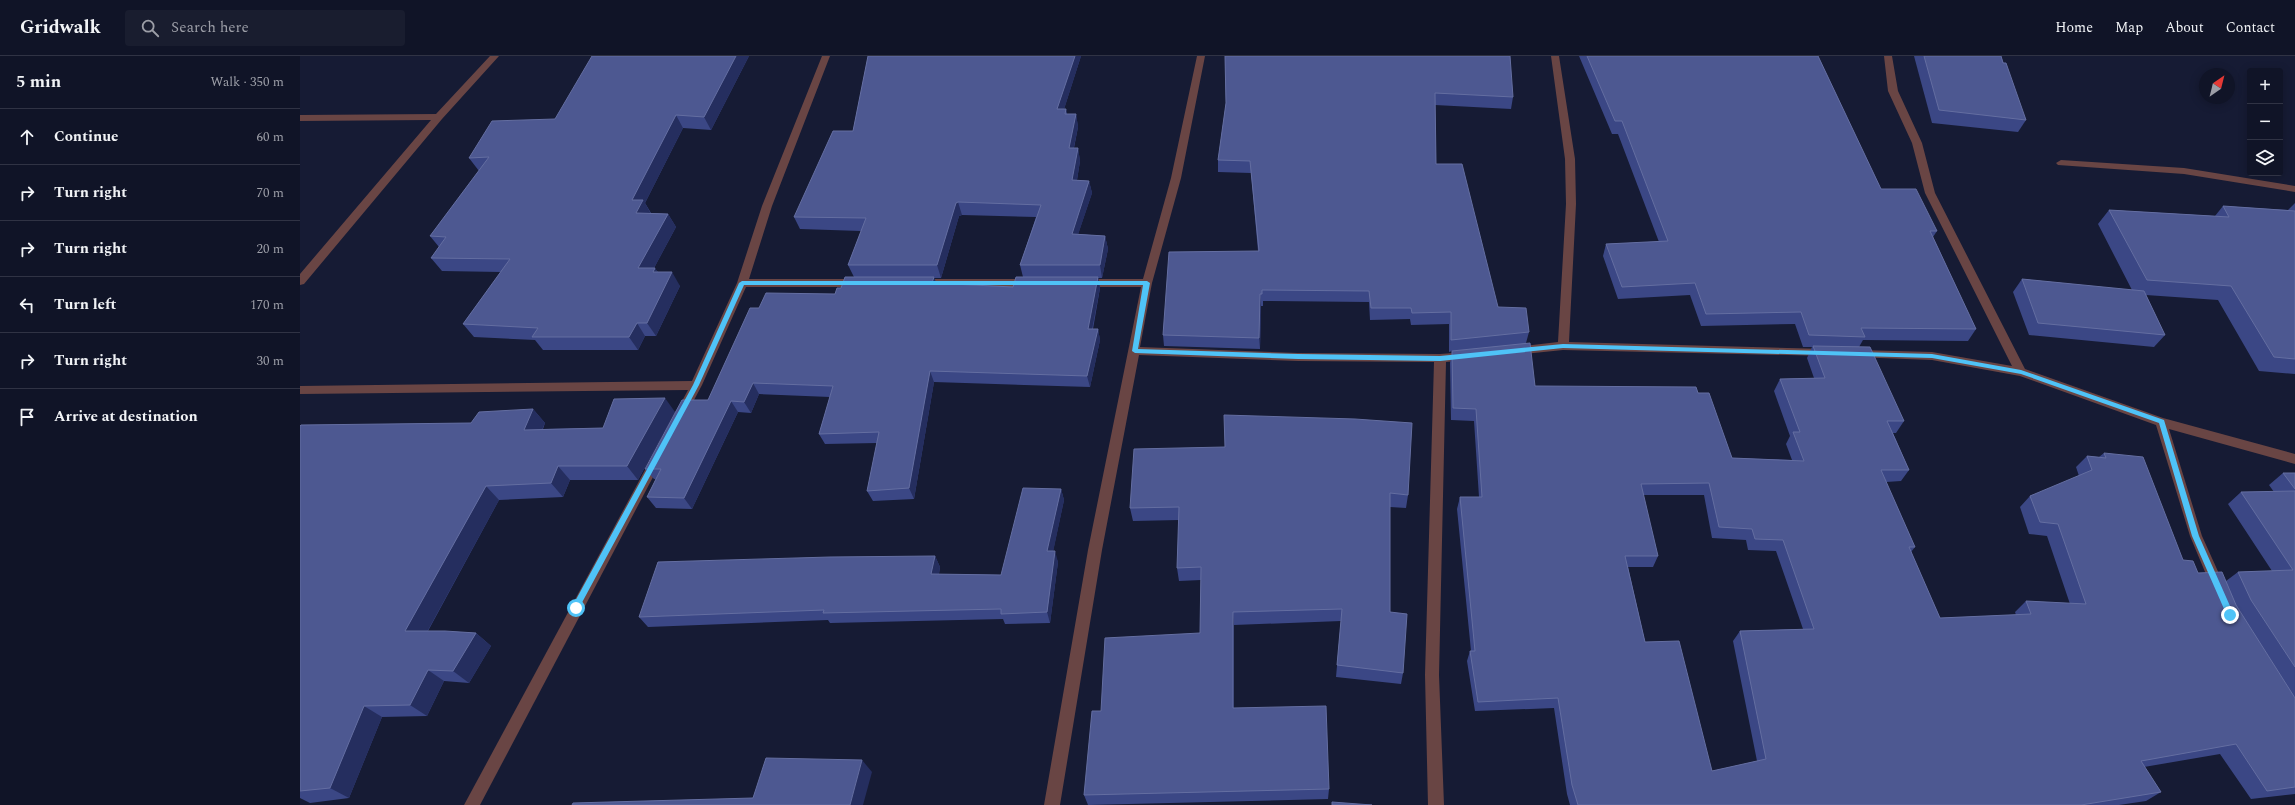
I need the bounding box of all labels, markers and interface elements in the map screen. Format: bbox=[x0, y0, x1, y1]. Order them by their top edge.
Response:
search box bbox=[125, 10, 405, 46]
text: Gridwalk bbox=[20, 13, 101, 42]
text: Search here bbox=[171, 16, 249, 39]
icon: search bbox=[139, 17, 161, 39]
text: Home bbox=[2055, 17, 2093, 38]
text: Map bbox=[2115, 17, 2143, 38]
text: About bbox=[2165, 17, 2204, 38]
text: Contact bbox=[2226, 17, 2275, 38]
north arrow bbox=[2199, 68, 2235, 104]
map controls bbox=[2247, 68, 2283, 176]
button: + bbox=[2247, 68, 2283, 104]
text: 5 min bbox=[16, 69, 61, 95]
text: Walk · 350 m bbox=[210, 72, 284, 92]
button: − bbox=[2247, 104, 2283, 140]
text: Continue bbox=[54, 125, 119, 148]
icon: ahead bbox=[16, 126, 38, 148]
text: 60 m bbox=[257, 127, 284, 147]
button: layers bbox=[2247, 140, 2283, 176]
text: Turn right bbox=[54, 181, 127, 204]
icon: right bbox=[16, 182, 38, 204]
text: 70 m bbox=[257, 183, 284, 203]
text: Turn right bbox=[54, 237, 127, 260]
icon: right bbox=[16, 238, 38, 260]
text: 20 m bbox=[257, 239, 284, 259]
text: Turn left bbox=[54, 293, 116, 316]
icon: left bbox=[16, 294, 38, 316]
text: 170 m bbox=[250, 295, 284, 315]
text: Turn right bbox=[54, 349, 127, 372]
icon: right bbox=[16, 350, 38, 372]
text: 30 m bbox=[257, 351, 284, 371]
text: Arrive at destination bbox=[54, 405, 198, 428]
icon: arrive bbox=[16, 406, 38, 428]
route start bbox=[567, 599, 585, 617]
route end bbox=[2221, 606, 2239, 624]

